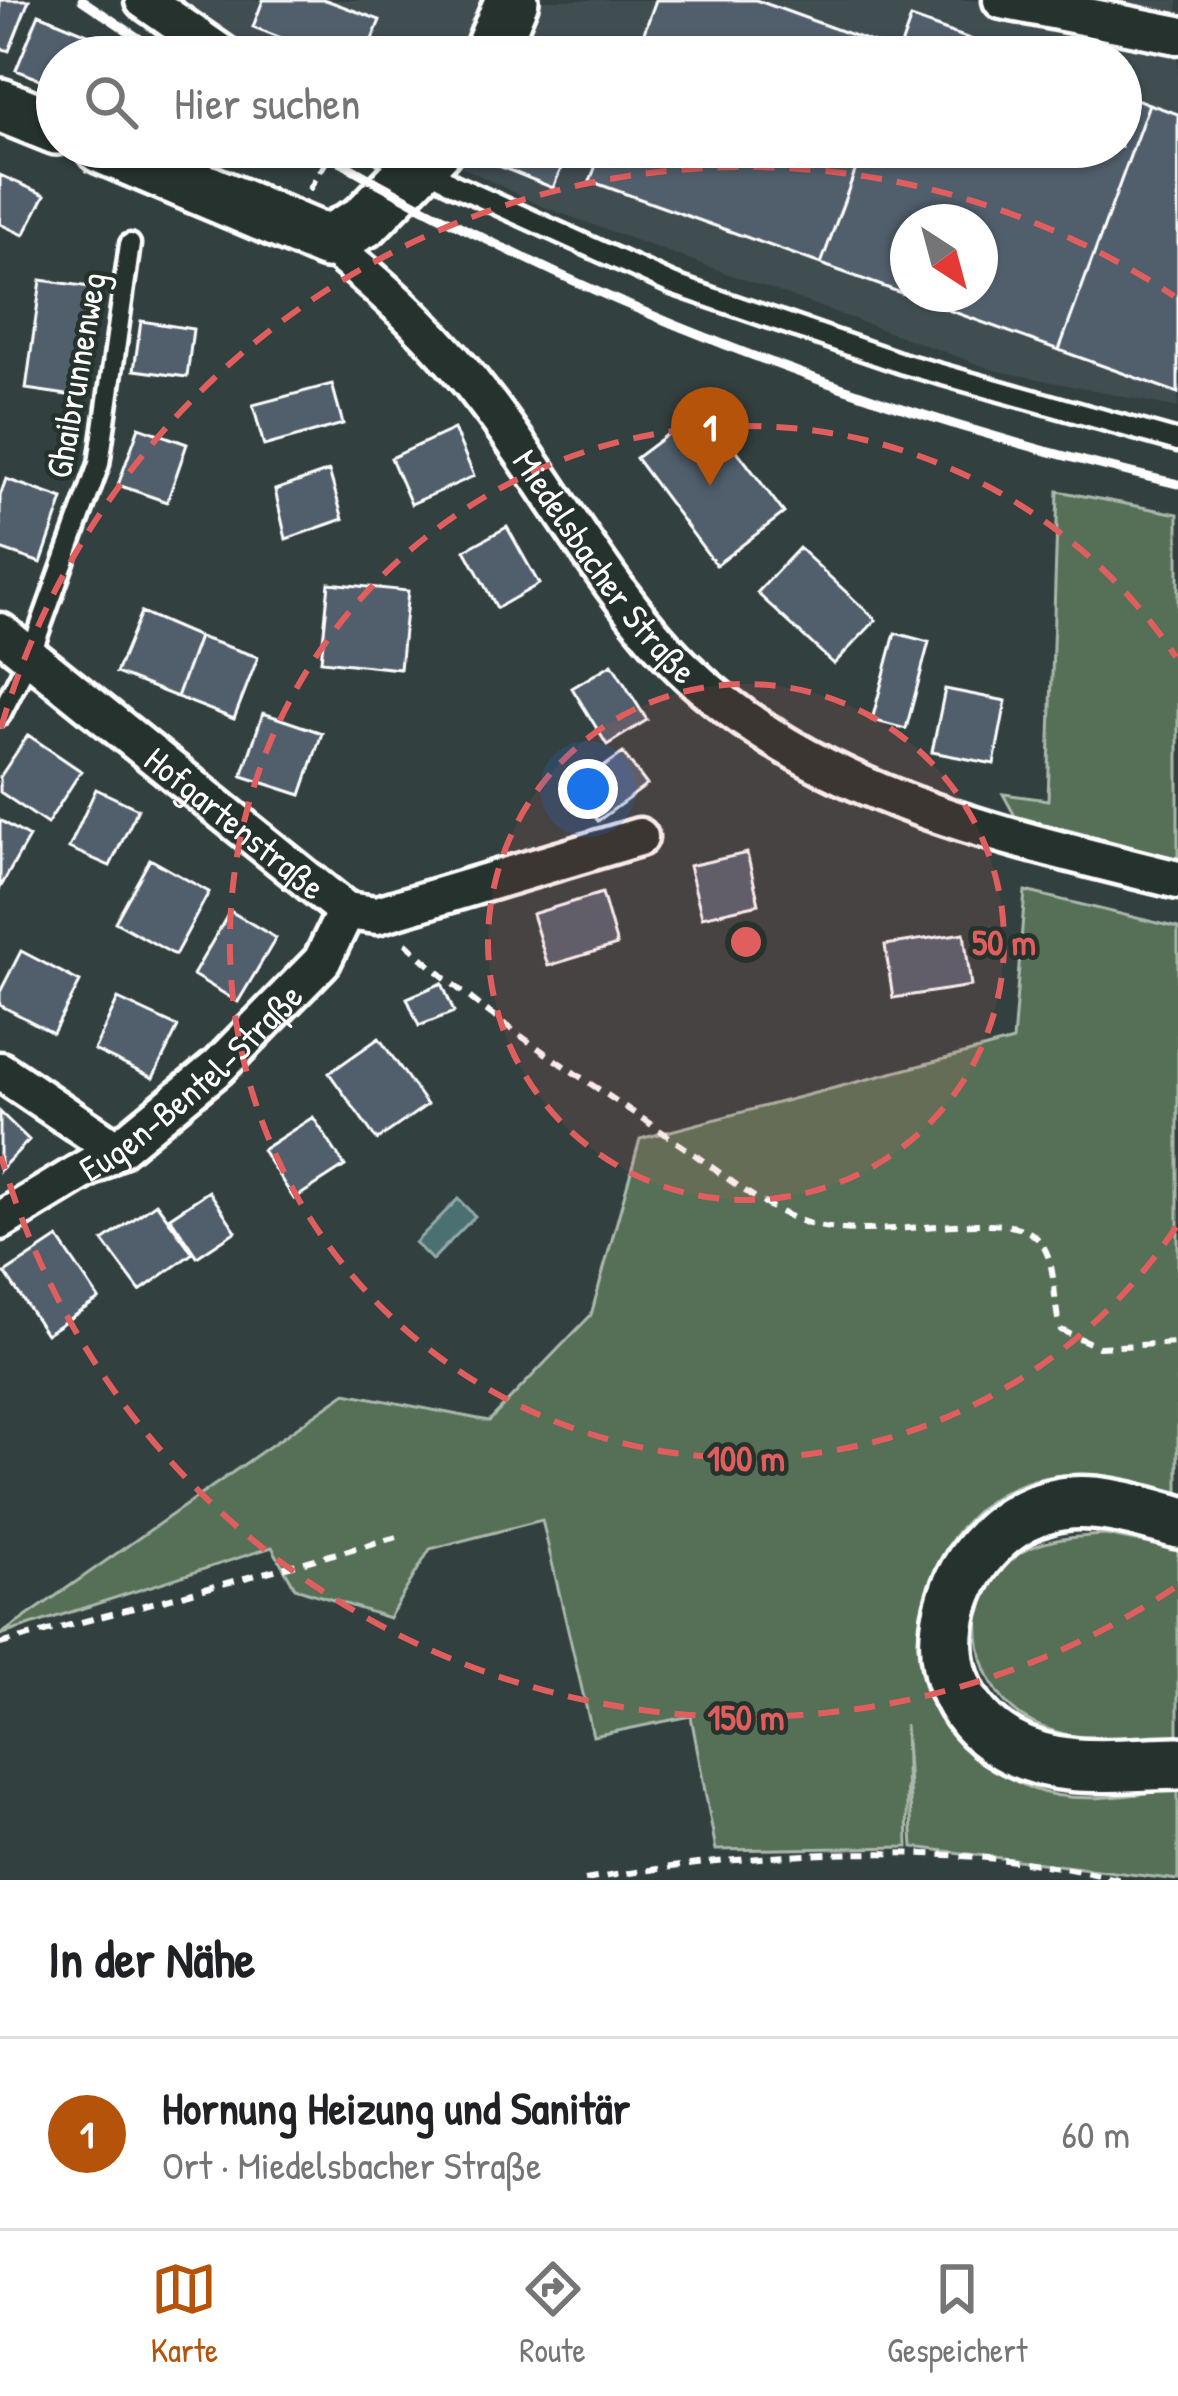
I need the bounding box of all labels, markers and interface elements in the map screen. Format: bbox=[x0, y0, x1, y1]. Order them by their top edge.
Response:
search box bbox=[36, 36, 1142, 168]
icon: search bbox=[78, 69, 144, 135]
text: Hier suchen bbox=[174, 72, 361, 133]
north arrow bbox=[890, 204, 998, 312]
street label: Ghaibrunnenweg bbox=[33, 268, 117, 482]
pin: 1 bbox=[671, 387, 749, 486]
street label: Miedelsbacher Straße bbox=[503, 439, 708, 694]
street label: Hofgartenstraße bbox=[135, 734, 336, 910]
your location bbox=[558, 759, 618, 819]
text: 50 m bbox=[972, 917, 1036, 966]
centre of rings bbox=[725, 921, 767, 963]
street label: Eugen-Bentel-Straße bbox=[70, 971, 313, 1192]
text: 100 m bbox=[707, 1433, 785, 1482]
text: 150 m bbox=[707, 1692, 785, 1741]
text: In der Nähe bbox=[48, 1924, 255, 1993]
text: Hornung Heizung und Sanitär bbox=[162, 2077, 630, 2138]
text: 1 bbox=[80, 2107, 94, 2160]
text: 60 m bbox=[1061, 2107, 1130, 2160]
text: Ort · Miedelsbacher Straße bbox=[162, 2138, 542, 2191]
tab: Karte bbox=[151, 2256, 218, 2372]
tab: Route bbox=[520, 2256, 586, 2372]
tab: Gespeichert bbox=[887, 2256, 1027, 2372]

